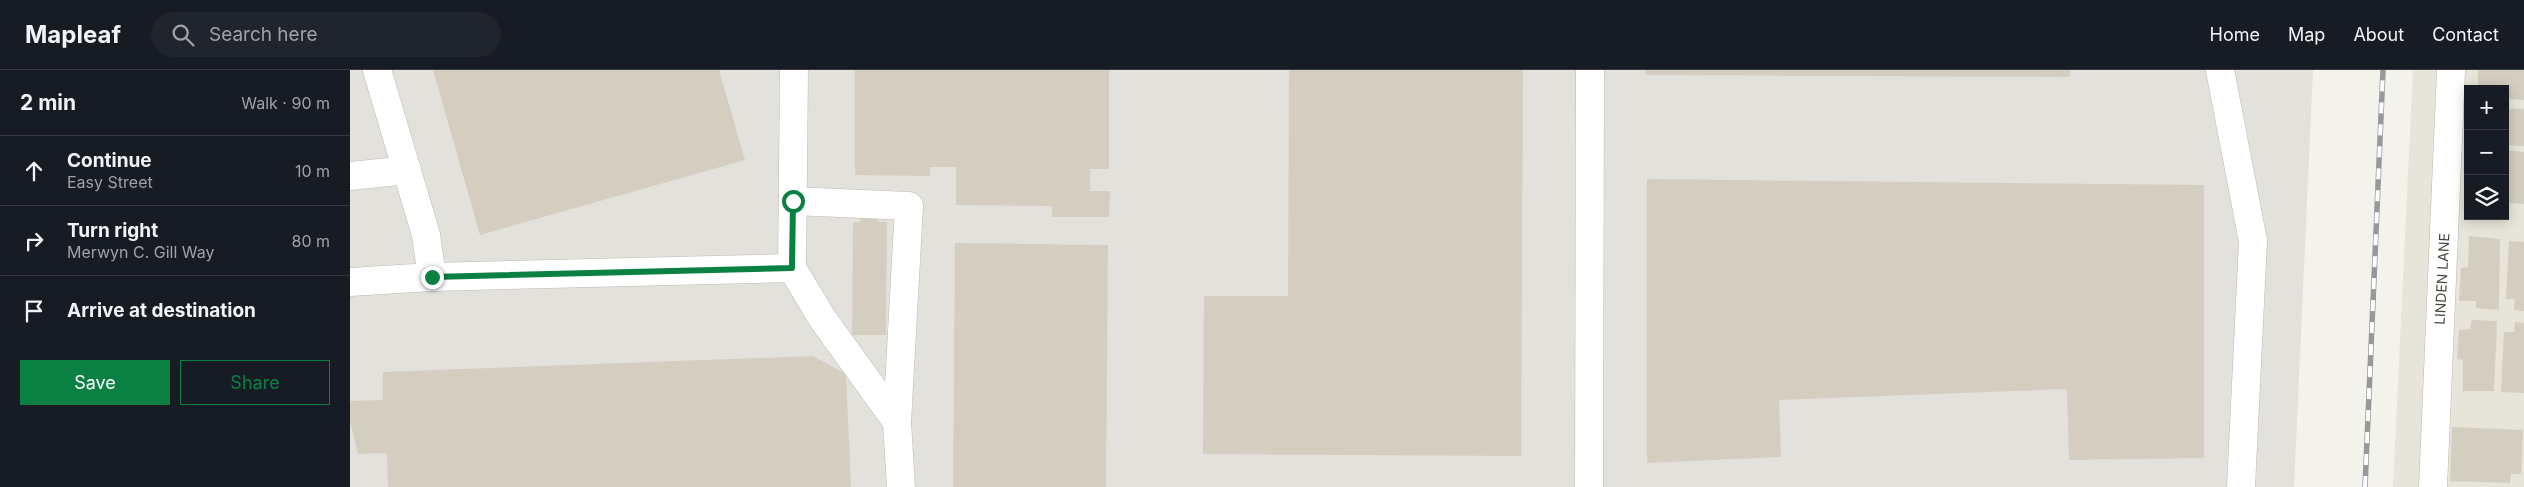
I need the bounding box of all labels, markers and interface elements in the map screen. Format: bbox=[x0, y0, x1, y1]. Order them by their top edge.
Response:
search box bbox=[151, 12, 501, 57]
text: Mapleaf bbox=[25, 20, 121, 49]
icon: search bbox=[169, 21, 197, 49]
text: Search here bbox=[209, 23, 318, 46]
text: Home bbox=[2210, 24, 2260, 45]
text: Map bbox=[2288, 24, 2325, 45]
text: About bbox=[2353, 24, 2404, 45]
text: Contact bbox=[2432, 24, 2499, 45]
map controls bbox=[2464, 85, 2509, 220]
button: + bbox=[2464, 85, 2509, 130]
text: 2 min bbox=[20, 90, 76, 115]
text: Walk · 90 m bbox=[241, 93, 330, 113]
button: − bbox=[2464, 130, 2509, 175]
text: Continue bbox=[67, 149, 152, 172]
icon: ahead bbox=[20, 157, 48, 185]
text: 10 m bbox=[295, 161, 330, 181]
text: Easy Street bbox=[67, 172, 153, 192]
button: layers bbox=[2464, 175, 2509, 220]
route start bbox=[782, 190, 805, 213]
text: Turn right bbox=[67, 219, 158, 242]
icon: right bbox=[20, 227, 48, 255]
text: 80 m bbox=[291, 231, 330, 251]
street label: LINDEN LANE bbox=[2431, 233, 2452, 325]
text: Merwyn C. Gill Way bbox=[67, 242, 215, 262]
route end bbox=[421, 266, 444, 289]
icon: arrive bbox=[20, 297, 48, 325]
text: Arrive at destination bbox=[67, 299, 256, 322]
button: Save bbox=[20, 360, 170, 405]
button: Share bbox=[180, 360, 330, 405]

